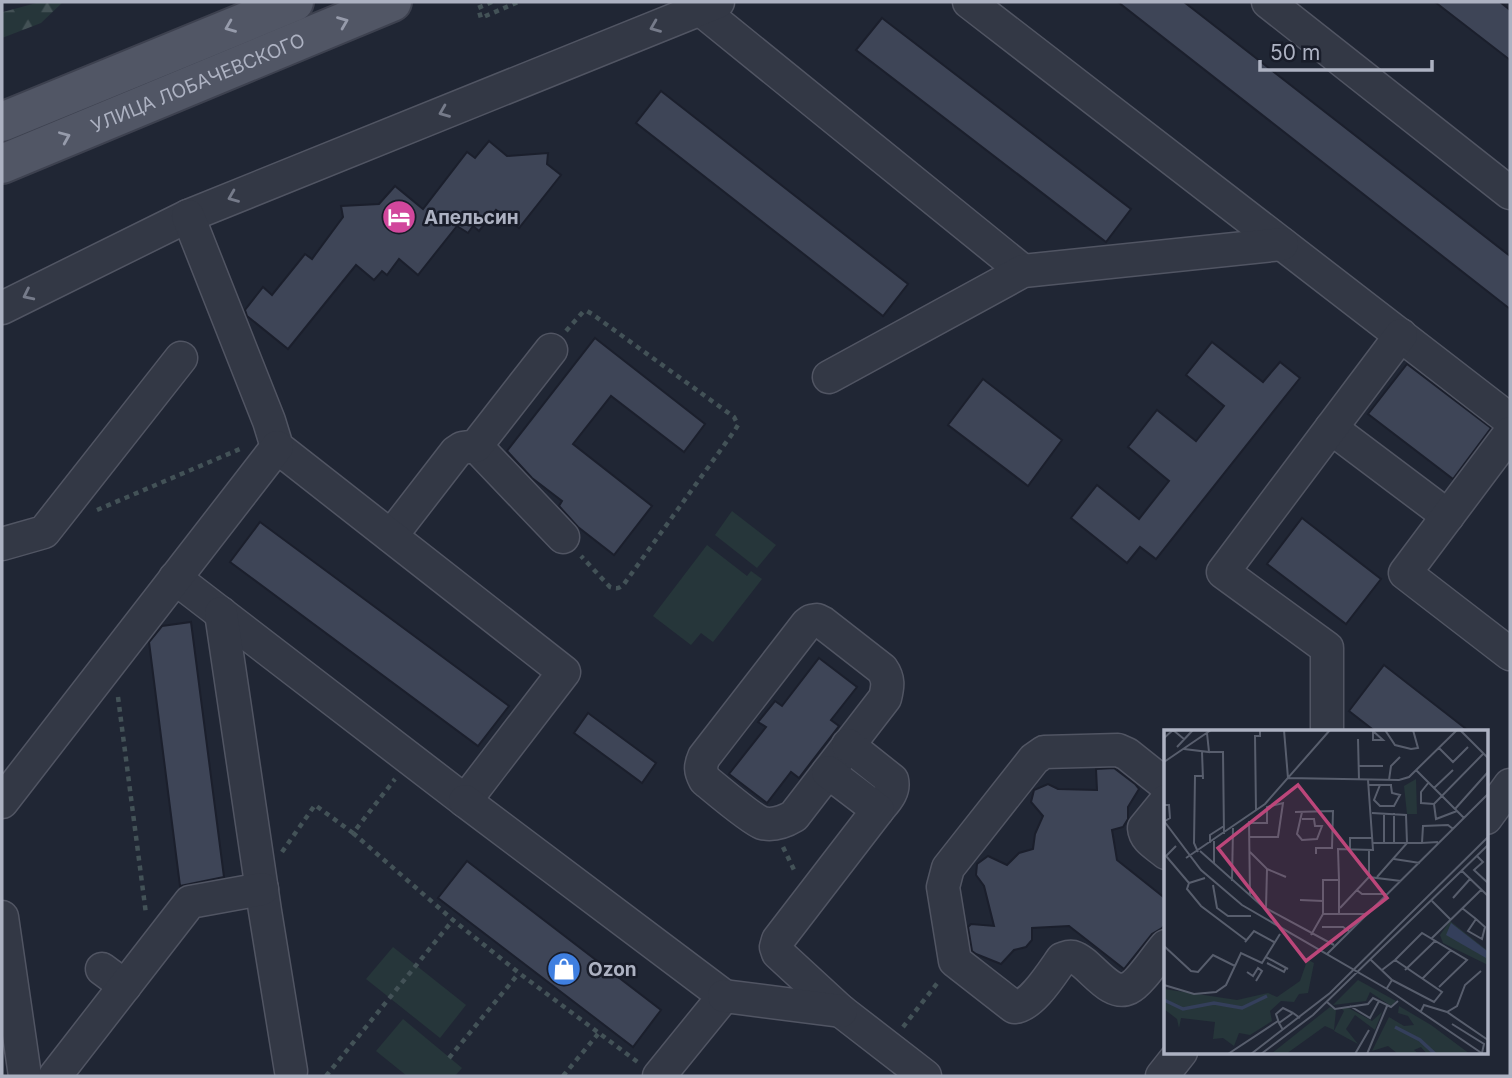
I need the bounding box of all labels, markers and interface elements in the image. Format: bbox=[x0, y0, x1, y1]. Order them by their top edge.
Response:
one-way arrow bbox=[336, 16, 348, 30]
one-way arrow bbox=[225, 19, 237, 33]
one-way arrow bbox=[650, 19, 662, 33]
street label: УЛИЦА ЛОБАЧЕВСКОГО bbox=[88, 28, 308, 138]
scale bar bbox=[1260, 28, 1432, 72]
text: 50 m bbox=[1270, 40, 1320, 65]
one-way arrow bbox=[439, 104, 451, 118]
one-way arrow bbox=[57, 131, 70, 145]
one-way arrow bbox=[228, 189, 240, 203]
hotel icon: Апельсин bbox=[380, 198, 418, 236]
place label: Апельсин bbox=[424, 206, 519, 229]
one-way arrow bbox=[23, 287, 35, 301]
inset map bbox=[1164, 730, 1488, 1054]
shop icon: Ozon bbox=[545, 950, 583, 988]
place label: Ozon bbox=[588, 958, 637, 981]

